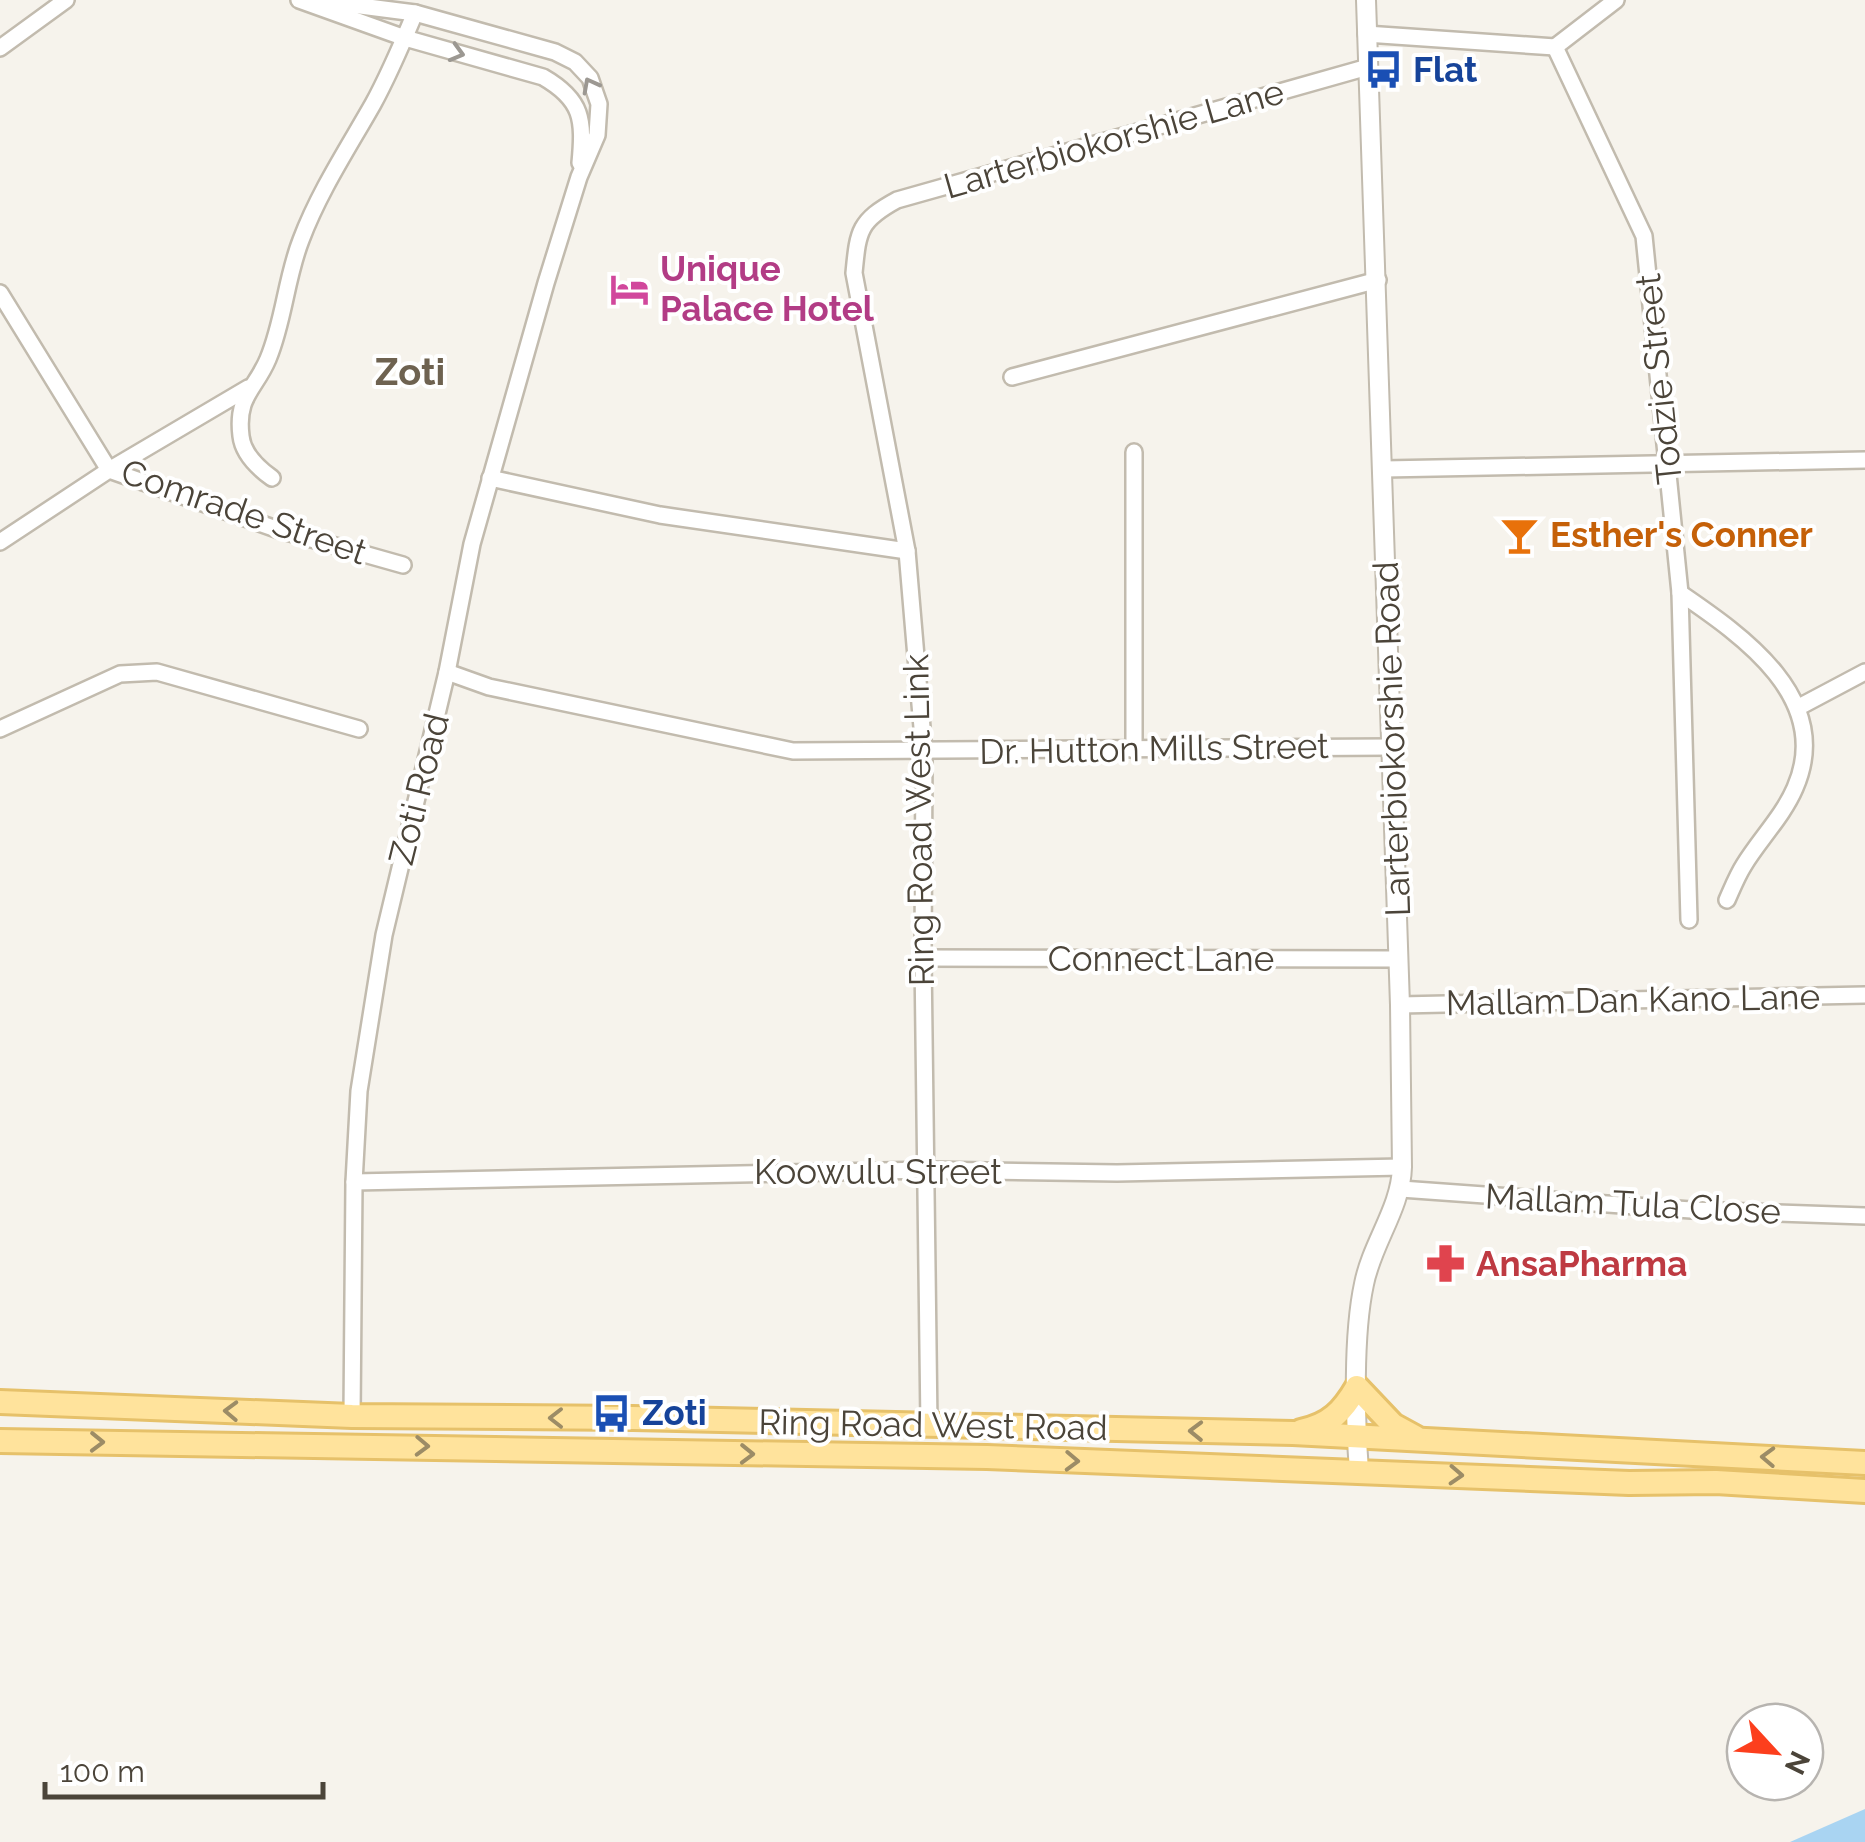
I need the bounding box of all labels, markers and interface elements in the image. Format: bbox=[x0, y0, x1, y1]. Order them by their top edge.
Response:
one-way arrow bbox=[448, 41, 465, 62]
bus stop icon: Flat bbox=[1362, 49, 1404, 91]
place label: Flat bbox=[1413, 49, 1478, 90]
street label: Larterbiokorshie Lane bbox=[939, 70, 1289, 207]
one-way arrow bbox=[583, 77, 602, 96]
place label: Unique Palace Hotel bbox=[660, 248, 875, 329]
hotel icon: Unique Palace Hotel bbox=[609, 268, 651, 310]
street label: Todzie Street bbox=[1627, 272, 1690, 486]
district label: Zoti bbox=[375, 349, 445, 394]
street label: Comrade Street bbox=[116, 450, 372, 573]
bar icon: Esther's Conner bbox=[1499, 514, 1541, 556]
place label: Esther's Conner bbox=[1550, 514, 1813, 555]
street label: Larterbiokorshie Road bbox=[1365, 561, 1418, 917]
street label: Ring Road West Link bbox=[895, 653, 942, 986]
street label: Zoti Road bbox=[380, 709, 457, 869]
street label: Dr. Hutton Mills Street bbox=[979, 725, 1329, 772]
street label: Connect Lane bbox=[1048, 938, 1274, 979]
street label: Mallam Dan Kano Lane bbox=[1446, 976, 1820, 1023]
street label: Koowulu Street bbox=[754, 1151, 1002, 1192]
street label: Mallam Tula Close bbox=[1484, 1175, 1782, 1232]
pharmacy icon: AnsaPharma bbox=[1425, 1243, 1467, 1285]
place label: AnsaPharma bbox=[1476, 1243, 1687, 1284]
bus stop icon: Zoti bbox=[591, 1392, 633, 1434]
place label: Zoti bbox=[642, 1392, 707, 1433]
one-way arrow bbox=[222, 1401, 238, 1422]
street label: Ring Road West Road bbox=[758, 1401, 1108, 1448]
one-way arrow bbox=[547, 1407, 562, 1429]
one-way arrow bbox=[1187, 1420, 1202, 1442]
one-way arrow bbox=[90, 1431, 106, 1453]
one-way arrow bbox=[415, 1436, 431, 1457]
one-way arrow bbox=[740, 1443, 756, 1465]
one-way arrow bbox=[1759, 1447, 1775, 1468]
one-way arrow bbox=[1065, 1450, 1081, 1471]
one-way arrow bbox=[1449, 1464, 1465, 1485]
north arrow bbox=[1725, 1702, 1825, 1802]
scale bar bbox=[45, 1737, 322, 1799]
text: N bbox=[1778, 1746, 1817, 1780]
text: 100 m bbox=[60, 1754, 145, 1789]

